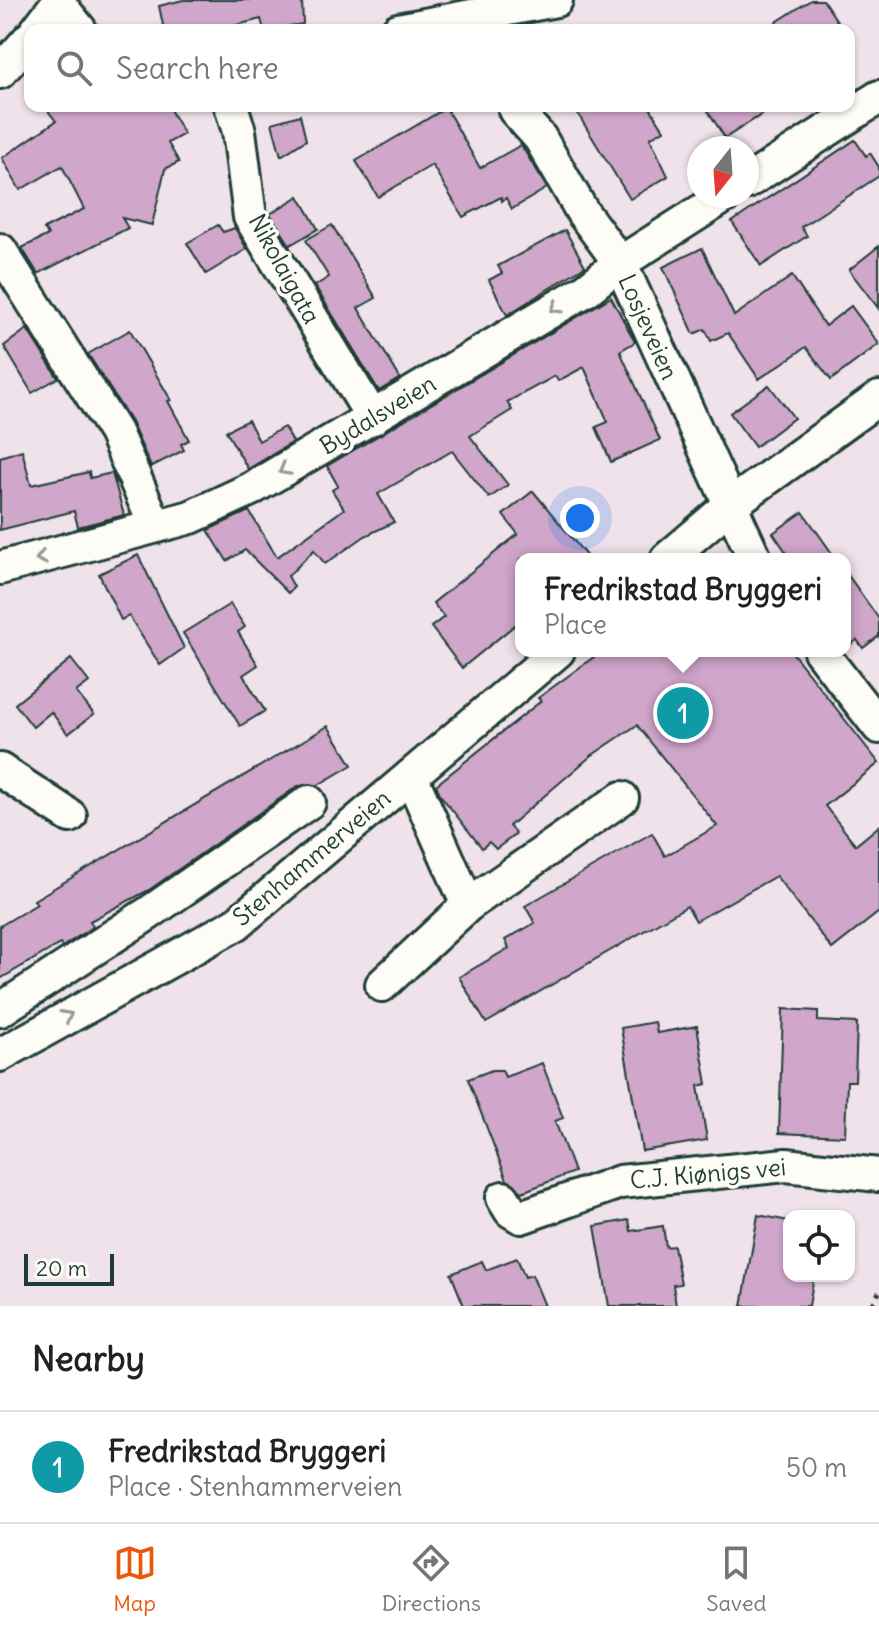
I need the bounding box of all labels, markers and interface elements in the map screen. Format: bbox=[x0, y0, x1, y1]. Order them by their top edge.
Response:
search box bbox=[24, 24, 855, 112]
icon: search bbox=[52, 46, 96, 90]
text: Search here bbox=[116, 49, 279, 87]
north arrow bbox=[687, 136, 759, 208]
street label: Nikolaigata bbox=[242, 208, 327, 329]
street label: Losjeveien bbox=[612, 269, 685, 384]
one-way arrow bbox=[550, 299, 565, 314]
street label: Bydalsveien bbox=[314, 368, 441, 461]
one-way arrow bbox=[279, 460, 293, 476]
your location bbox=[560, 498, 600, 538]
one-way arrow bbox=[35, 548, 49, 565]
popup bbox=[515, 553, 851, 657]
text: Fredrikstad Bryggeri bbox=[544, 570, 822, 608]
text: Place bbox=[544, 608, 607, 641]
pin: 1 bbox=[657, 683, 709, 743]
street label: Stenhammerveien bbox=[226, 782, 396, 932]
one-way arrow bbox=[59, 1011, 74, 1026]
street label: C.J. Kiønigs vei bbox=[629, 1151, 787, 1195]
map controls bbox=[783, 1210, 855, 1282]
button: locate bbox=[783, 1210, 855, 1282]
scale bar bbox=[24, 1250, 114, 1286]
text: 20 m bbox=[36, 1254, 87, 1282]
text: Nearby bbox=[32, 1337, 145, 1380]
text: Fredrikstad Bryggeri bbox=[108, 1432, 386, 1470]
text: 1 bbox=[53, 1451, 63, 1484]
text: 50 m bbox=[786, 1451, 847, 1484]
text: Place · Stenhammerveien bbox=[108, 1470, 402, 1503]
tab: Map bbox=[113, 1541, 157, 1617]
tab: Directions bbox=[382, 1541, 481, 1617]
tab: Saved bbox=[706, 1541, 766, 1617]

